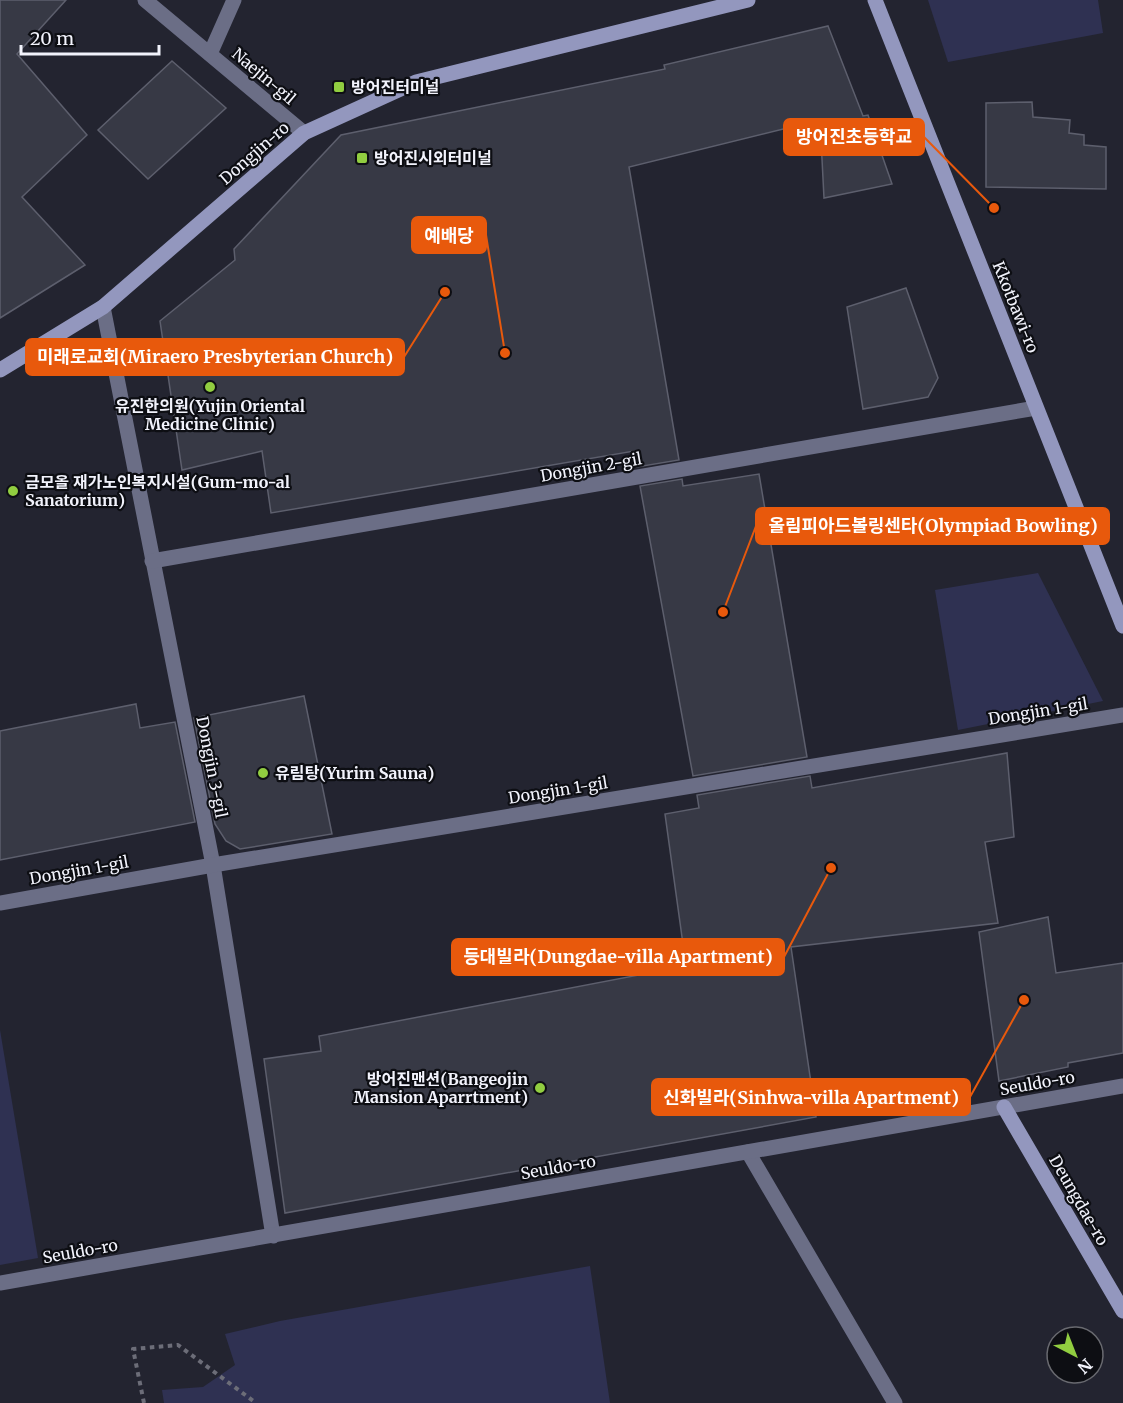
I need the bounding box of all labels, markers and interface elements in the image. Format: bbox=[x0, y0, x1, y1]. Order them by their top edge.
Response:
scale bar bbox=[21, 18, 159, 56]
text: 20 m bbox=[30, 27, 74, 50]
street label: Naejin-gil bbox=[228, 44, 300, 108]
place label: 방어진터미널 bbox=[351, 77, 439, 97]
marker: 방어진터미널 bbox=[332, 80, 346, 94]
street label: Dongjin-ro bbox=[215, 117, 293, 189]
callout: 방어진초등학교 bbox=[784, 119, 924, 155]
text: 방어진초등학교 bbox=[796, 125, 912, 148]
place label: 방어진시외터미널 bbox=[374, 148, 492, 168]
marker: 방어진시외터미널 bbox=[355, 151, 369, 165]
callout: 예배당 bbox=[412, 217, 486, 253]
text: 예배당 bbox=[424, 224, 474, 247]
street label: Kkotbawi-ro bbox=[989, 258, 1043, 356]
callout: 미래로교회(Miraero Presbyterian Church) bbox=[26, 339, 404, 375]
text: 미래로교회(Miraero Presbyterian Church) bbox=[37, 345, 393, 368]
marker: 유진한의원(Yujin Oriental Medicine Clinic) bbox=[203, 380, 217, 394]
place label: 유진한의원(Yujin Oriental Medicine Clinic) bbox=[115, 396, 305, 434]
street label: Dongjin 2-gil bbox=[539, 448, 643, 486]
place label: 금모올 재가노인복지시설(Gum-mo-al Sanatorium) bbox=[25, 472, 290, 510]
marker: 금모올 재가노인복지시설(Gum-mo-al Sanatorium) bbox=[6, 484, 20, 498]
callout: 올림피아드볼링센타(Olympiad Bowling) bbox=[756, 508, 1109, 544]
text: 올림피아드볼링센타(Olympiad Bowling) bbox=[768, 514, 1098, 537]
street label: Dongjin 1-gil bbox=[987, 693, 1089, 729]
street label: Dongjin 3-gil bbox=[192, 714, 232, 820]
place label: 유림탕(Yurim Sauna) bbox=[275, 763, 434, 783]
marker: 유림탕(Yurim Sauna) bbox=[256, 766, 270, 780]
street label: Dongjin 1-gil bbox=[507, 772, 609, 808]
street label: Dongjin 1-gil bbox=[28, 851, 130, 889]
callout: 등대빌라(Dungdae-villa Apartment) bbox=[452, 939, 784, 975]
text: 등대빌라(Dungdae-villa Apartment) bbox=[463, 945, 773, 968]
street label: Seuldo-ro bbox=[998, 1067, 1076, 1099]
place label: 방어진맨션(Bangeojin Mansion Aparrtment) bbox=[354, 1069, 528, 1107]
callout: 신화빌라(Sinhwa-villa Apartment) bbox=[652, 1079, 970, 1115]
marker: 방어진맨션(Bangeojin Mansion Aparrtment) bbox=[533, 1081, 547, 1095]
text: 신화빌라(Sinhwa-villa Apartment) bbox=[663, 1086, 959, 1109]
street label: Seuldo-ro bbox=[519, 1151, 597, 1183]
street label: Deungdae-ro bbox=[1045, 1151, 1113, 1249]
street label: Seuldo-ro bbox=[41, 1235, 119, 1267]
north arrow bbox=[1045, 1325, 1105, 1385]
text: N bbox=[1073, 1354, 1096, 1378]

